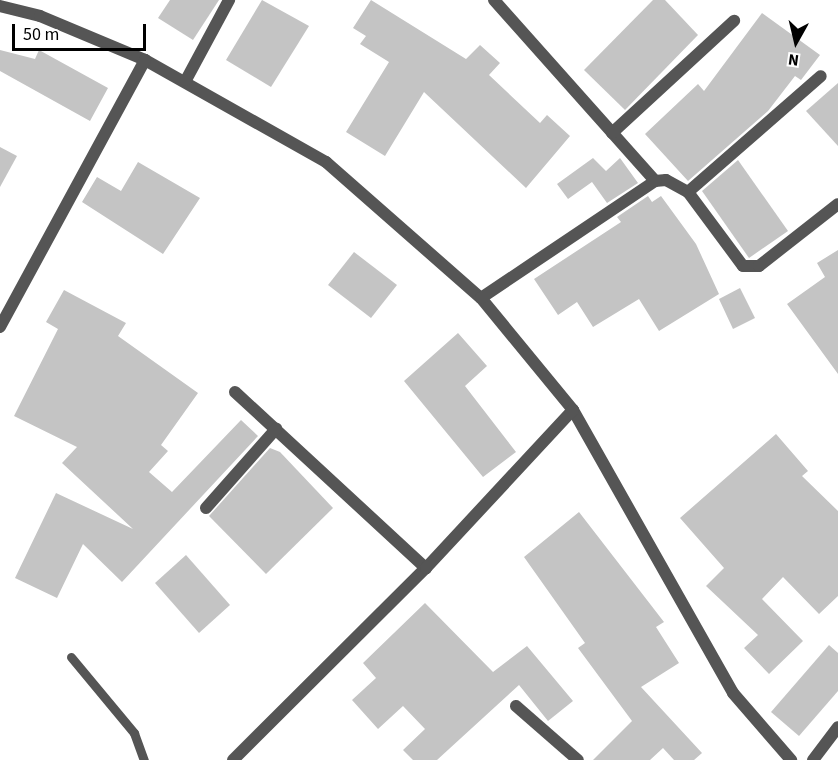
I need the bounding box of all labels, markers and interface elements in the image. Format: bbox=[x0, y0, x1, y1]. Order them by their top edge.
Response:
scale bar bbox=[15, 12, 148, 50]
north arrow bbox=[766, 12, 826, 72]
text: 50 m bbox=[23, 22, 59, 47]
text: N bbox=[787, 48, 800, 71]

